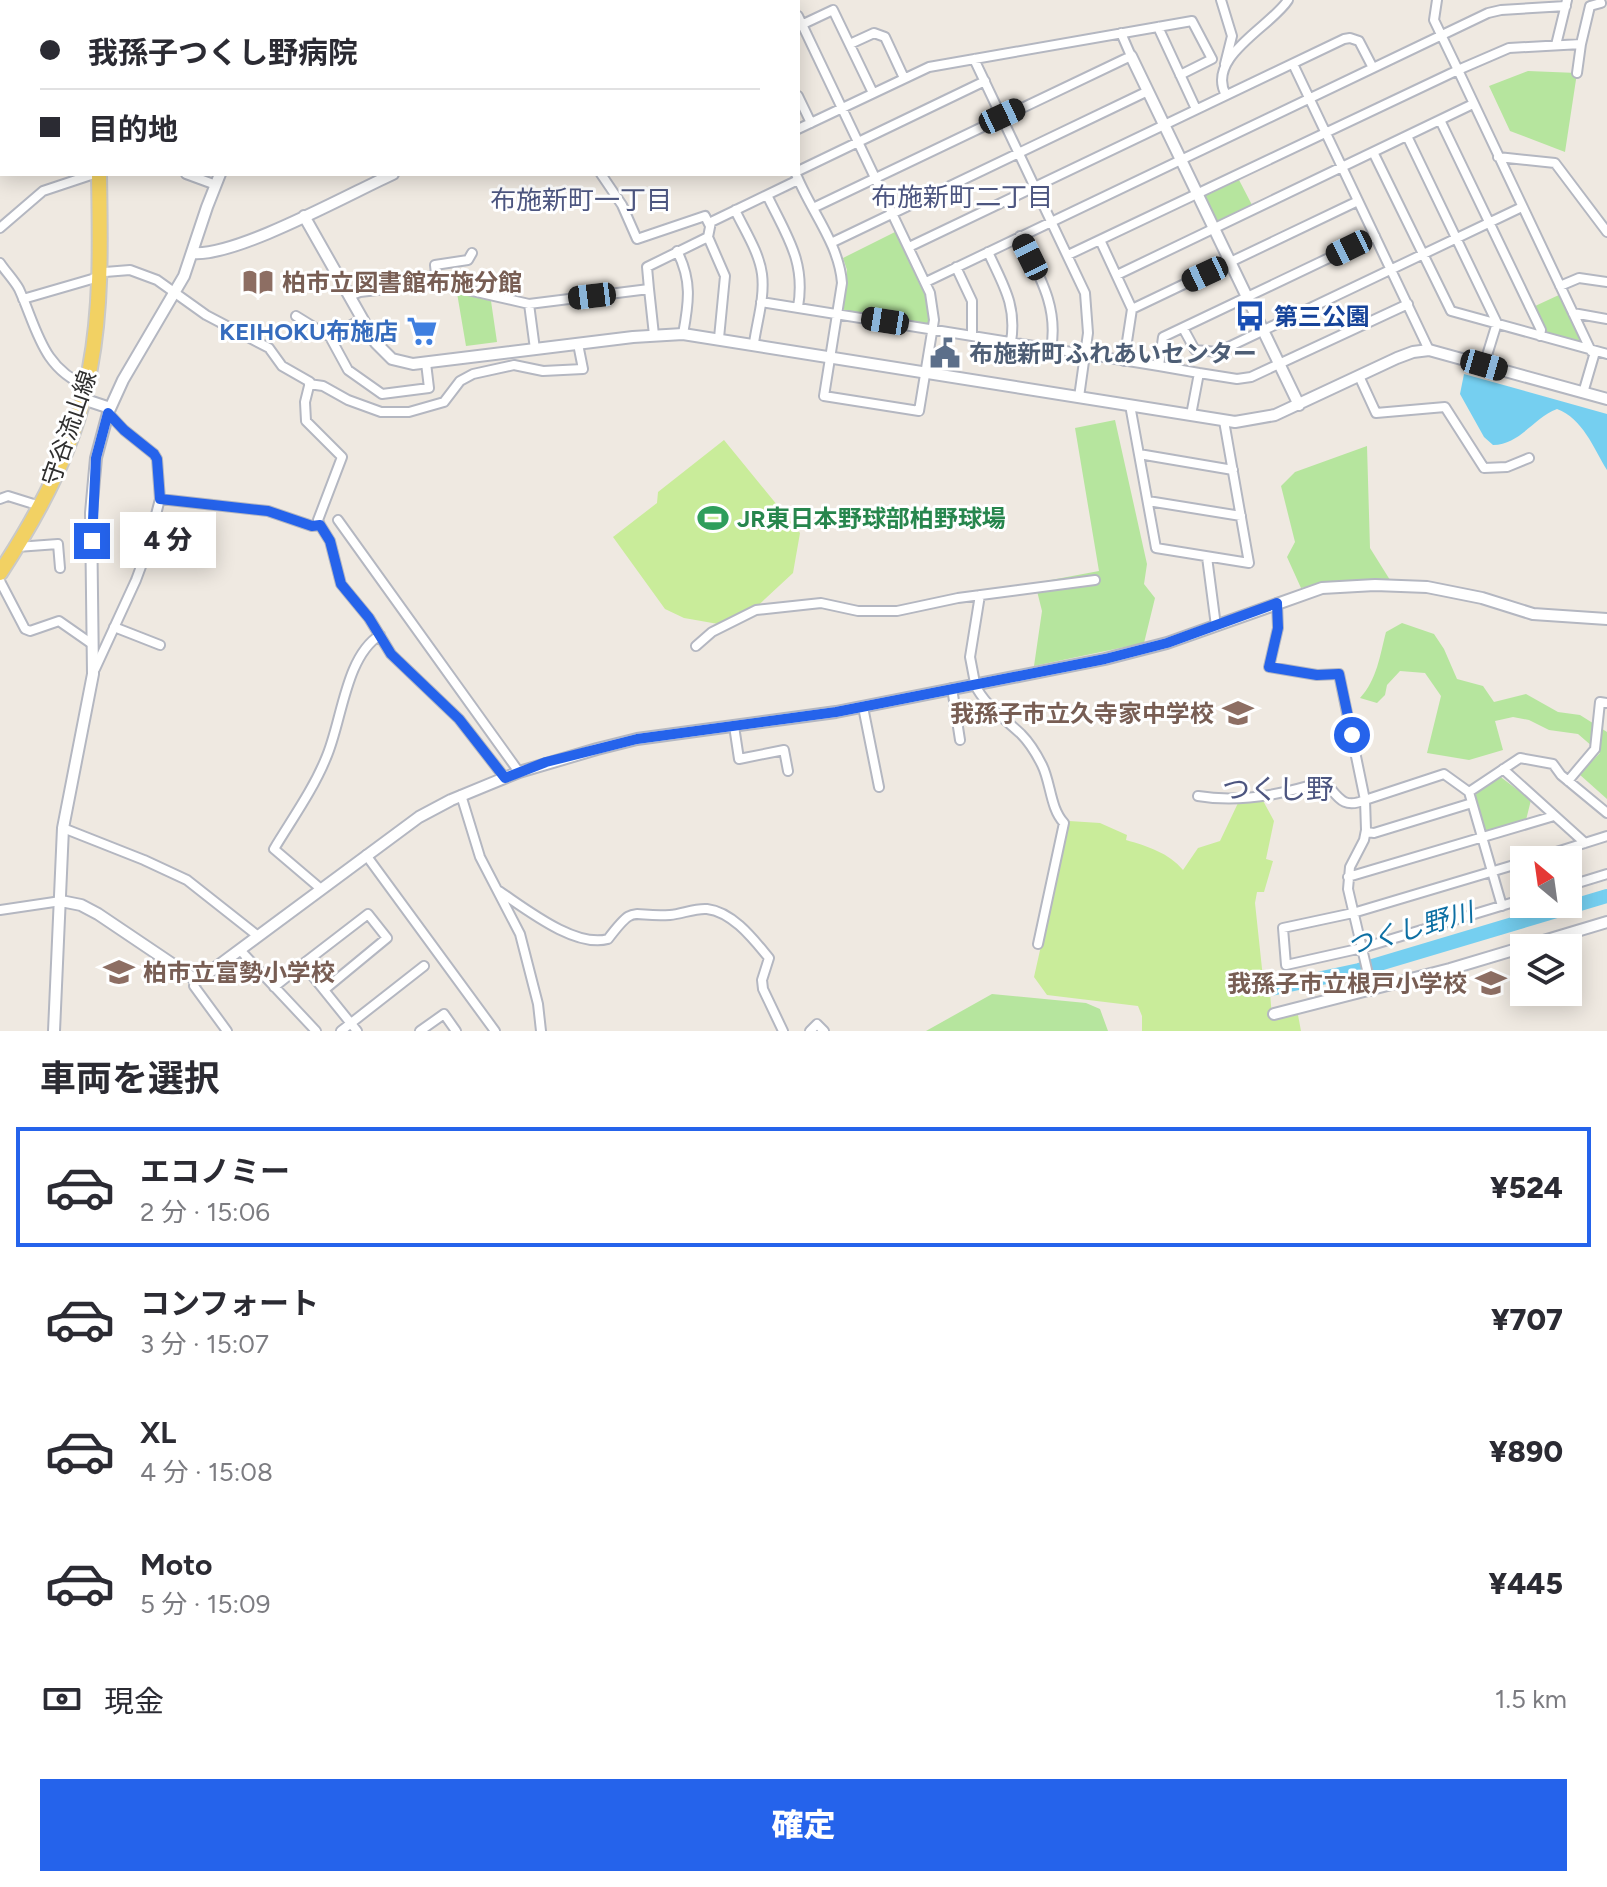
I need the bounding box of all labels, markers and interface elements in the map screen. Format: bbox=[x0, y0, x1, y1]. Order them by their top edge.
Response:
text: 我孫子つくし野病院 bbox=[88, 34, 358, 71]
car bbox=[975, 95, 1029, 137]
text: 目的地 bbox=[88, 111, 178, 148]
district label: 布施新町二丁目 bbox=[871, 181, 1053, 213]
district label: 布施新町一丁目 bbox=[490, 184, 672, 216]
car bbox=[1322, 227, 1376, 269]
car bbox=[1009, 230, 1051, 284]
car bbox=[1178, 253, 1232, 295]
library icon: 柏市立図書館布施分館 bbox=[241, 265, 275, 299]
place label: 柏市立図書館布施分館 bbox=[282, 268, 522, 297]
car bbox=[567, 281, 617, 311]
bus stop icon: 第三公園 bbox=[1233, 299, 1267, 333]
place label: 第三公園 bbox=[1274, 302, 1370, 331]
car bbox=[859, 305, 911, 337]
supermarket icon: KEIHOKU布施店 bbox=[405, 314, 439, 348]
place label: KEIHOKU布施店 bbox=[219, 317, 398, 346]
public building icon: 布施新町ふれあいセンター bbox=[928, 336, 962, 370]
place label: 布施新町ふれあいセンター bbox=[969, 339, 1257, 368]
car bbox=[1458, 347, 1510, 383]
street label: 守谷流山線 bbox=[36, 367, 102, 489]
sports icon: JR東日本野球部柏野球場 bbox=[696, 501, 730, 535]
place label: JR東日本野球部柏野球場 bbox=[737, 504, 1006, 533]
callout: 4 分 bbox=[120, 513, 216, 569]
route end bbox=[74, 523, 110, 559]
text: 4 分 bbox=[144, 524, 192, 556]
school or university icon: 我孫子市立久寺家中学校 bbox=[1221, 696, 1255, 730]
place label: 我孫子市立久寺家中学校 bbox=[950, 699, 1214, 728]
route start bbox=[1334, 717, 1370, 753]
district label: つくし野 bbox=[1222, 772, 1334, 806]
north arrow bbox=[1510, 846, 1582, 918]
map controls bbox=[1510, 846, 1582, 1006]
water label: つくし野川 bbox=[1343, 895, 1480, 962]
button: layers bbox=[1510, 934, 1582, 1006]
school or university icon: 柏市立富勢小学校 bbox=[102, 955, 136, 989]
place label: 柏市立富勢小学校 bbox=[143, 958, 335, 987]
school or university icon: 我孫子市立根戸小学校 bbox=[1474, 966, 1508, 1000]
place label: 我孫子市立根戸小学校 bbox=[1227, 969, 1467, 998]
text: 車両を選択 bbox=[40, 1057, 220, 1100]
icon: car bbox=[44, 1151, 116, 1223]
text: エコノミー bbox=[140, 1153, 290, 1190]
text: ¥524 bbox=[1490, 1169, 1563, 1206]
text: 2 分 · 15:06 bbox=[140, 1196, 270, 1228]
icon: car bbox=[44, 1283, 116, 1355]
text: コンフォート bbox=[140, 1285, 319, 1322]
text: ¥707 bbox=[1491, 1301, 1563, 1338]
text: 3 分 · 15:07 bbox=[140, 1328, 269, 1360]
text: XL bbox=[140, 1414, 176, 1451]
icon: car bbox=[44, 1415, 116, 1487]
text: ¥890 bbox=[1489, 1433, 1563, 1470]
text: 4 分 · 15:08 bbox=[140, 1456, 273, 1488]
text: Moto bbox=[140, 1546, 212, 1583]
icon: car bbox=[44, 1547, 116, 1619]
text: ¥445 bbox=[1489, 1565, 1563, 1602]
text: 5 分 · 15:09 bbox=[140, 1588, 270, 1620]
icon: cash bbox=[40, 1677, 84, 1721]
text: 現金 bbox=[104, 1683, 164, 1720]
text: 1.5 km bbox=[1495, 1683, 1567, 1715]
button: 確定 bbox=[40, 1779, 1567, 1871]

